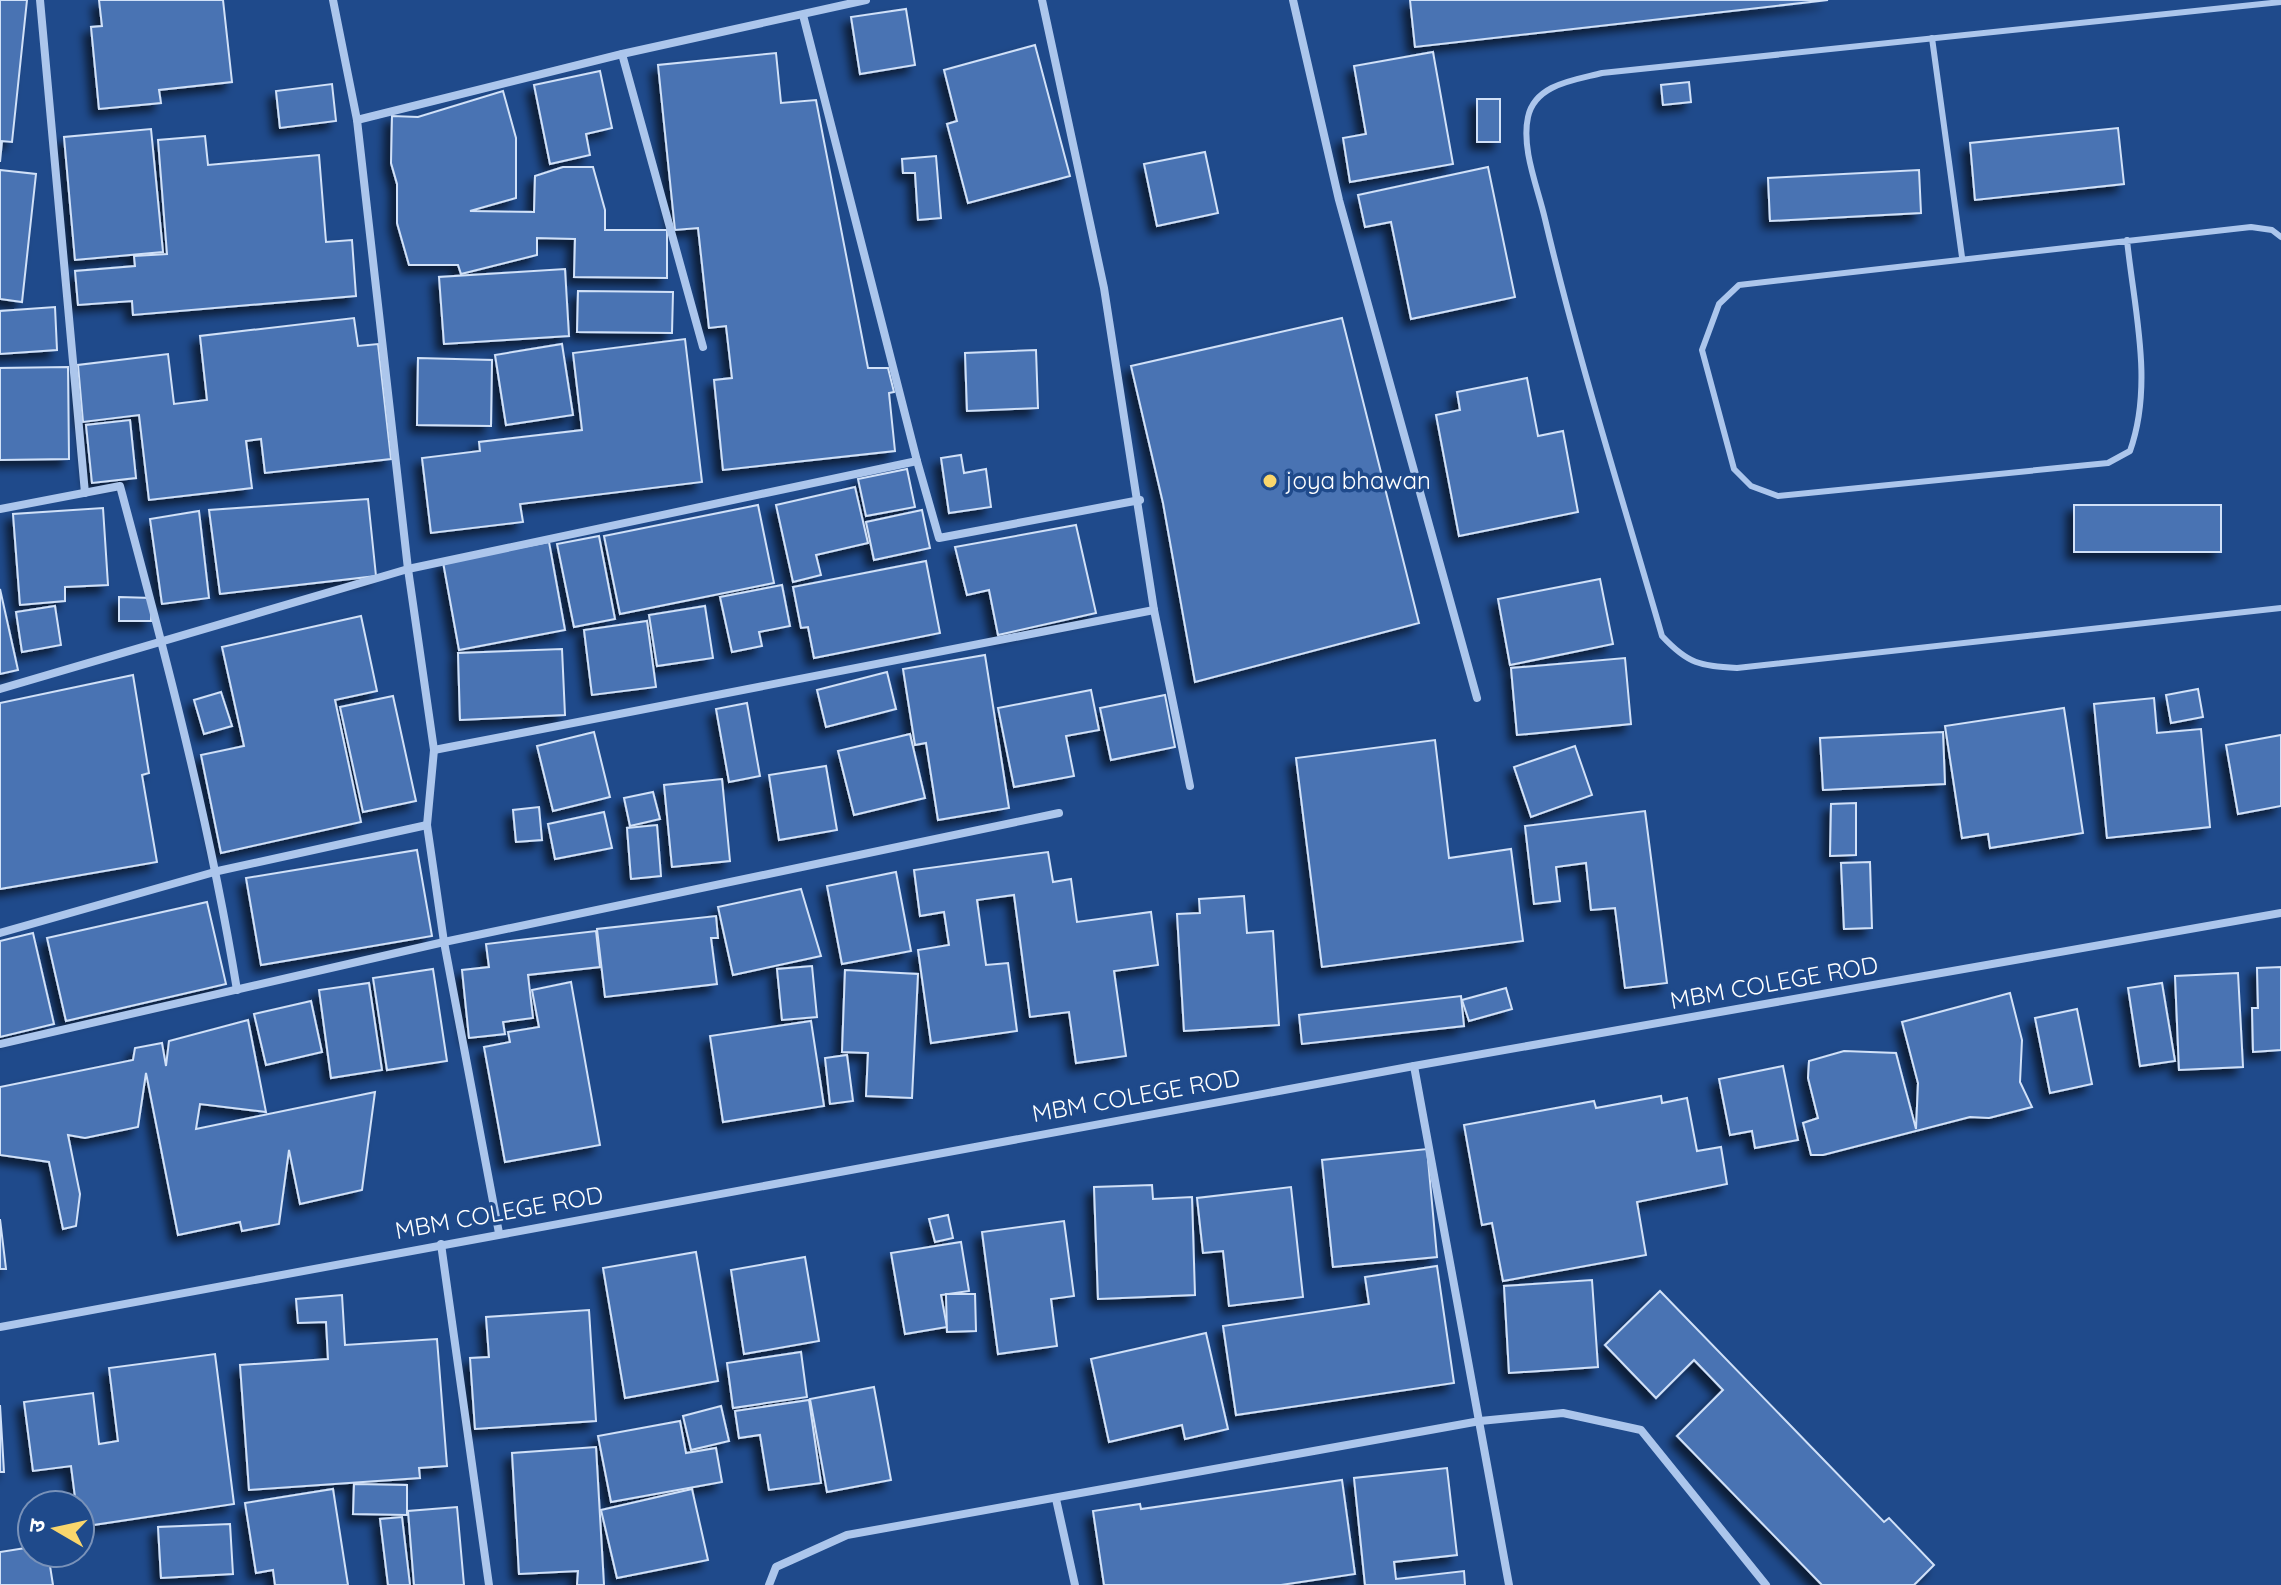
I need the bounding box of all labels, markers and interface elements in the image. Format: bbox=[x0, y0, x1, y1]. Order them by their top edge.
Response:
place label: joya bhawan bbox=[1285, 465, 1431, 495]
marker: joya bhawan bbox=[1261, 472, 1279, 490]
street label: MBM COLEGE ROD bbox=[1667, 949, 1880, 1015]
street label: MBM COLEGE ROD bbox=[1029, 1062, 1242, 1128]
street label: MBM COLEGE ROD bbox=[392, 1179, 605, 1245]
north arrow bbox=[16, 1489, 96, 1569]
text: उ bbox=[21, 1516, 51, 1534]

